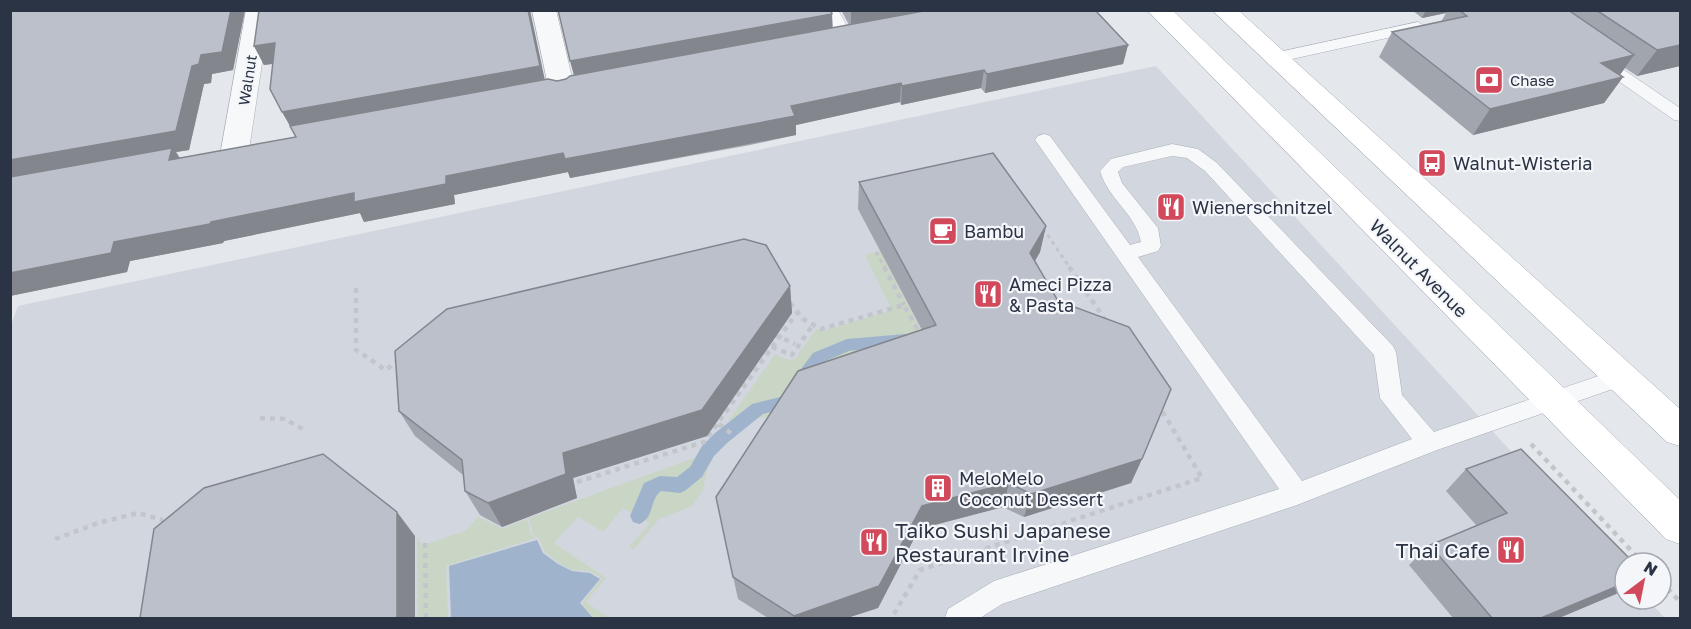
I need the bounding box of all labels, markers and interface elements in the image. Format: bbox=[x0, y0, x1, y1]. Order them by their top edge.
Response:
street label: Walnut bbox=[234, 53, 260, 107]
bank icon: Chase bbox=[1473, 64, 1505, 96]
place label: Chase bbox=[1510, 71, 1555, 89]
bus stop icon: Walnut-Wisteria bbox=[1416, 147, 1448, 179]
place label: Walnut-Wisteria bbox=[1453, 152, 1592, 174]
restaurant icon: Wienerschnitzel bbox=[1155, 191, 1187, 223]
place label: Wienerschnitzel bbox=[1192, 196, 1333, 218]
street label: Walnut Avenue bbox=[1365, 214, 1473, 322]
cafe icon: Bambu bbox=[927, 215, 959, 247]
place label: Bambu bbox=[964, 220, 1024, 242]
place label: Ameci Pizza & Pasta bbox=[1009, 273, 1112, 316]
restaurant icon: Ameci Pizza & Pasta bbox=[972, 278, 1004, 310]
place label: MeloMelo Coconut Dessert bbox=[959, 467, 1103, 510]
building icon: MeloMelo Coconut Dessert bbox=[922, 472, 954, 504]
place label: Taiko Sushi Japanese Restaurant Irvine bbox=[895, 517, 1111, 567]
restaurant icon: Taiko Sushi Japanese Restaurant Irvine bbox=[858, 526, 890, 558]
restaurant icon: Thai Cafe bbox=[1495, 534, 1527, 566]
place label: Thai Cafe bbox=[1396, 537, 1490, 563]
north arrow bbox=[1613, 551, 1673, 611]
text: N bbox=[1640, 557, 1661, 580]

